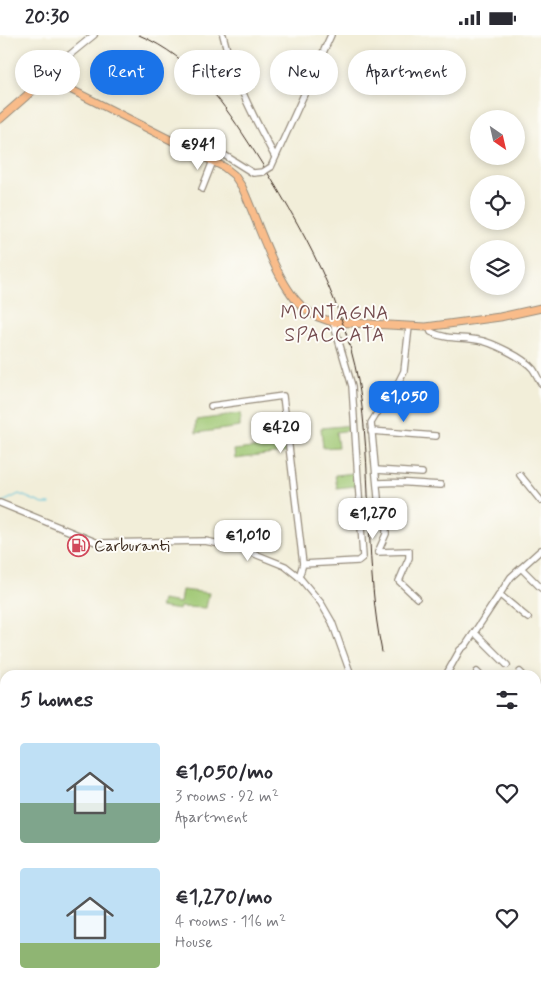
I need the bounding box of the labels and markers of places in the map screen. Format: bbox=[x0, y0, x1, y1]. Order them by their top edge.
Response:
pin: €941 bbox=[168, 129, 228, 171]
pin: €1,050 bbox=[363, 381, 445, 423]
pin: €420 bbox=[251, 411, 311, 454]
pin: €1,270 bbox=[332, 497, 414, 540]
pin: €1,010 bbox=[207, 519, 289, 562]
fuel station icon: Carburanti bbox=[66, 534, 90, 558]
place label: Carburanti bbox=[94, 536, 170, 557]

